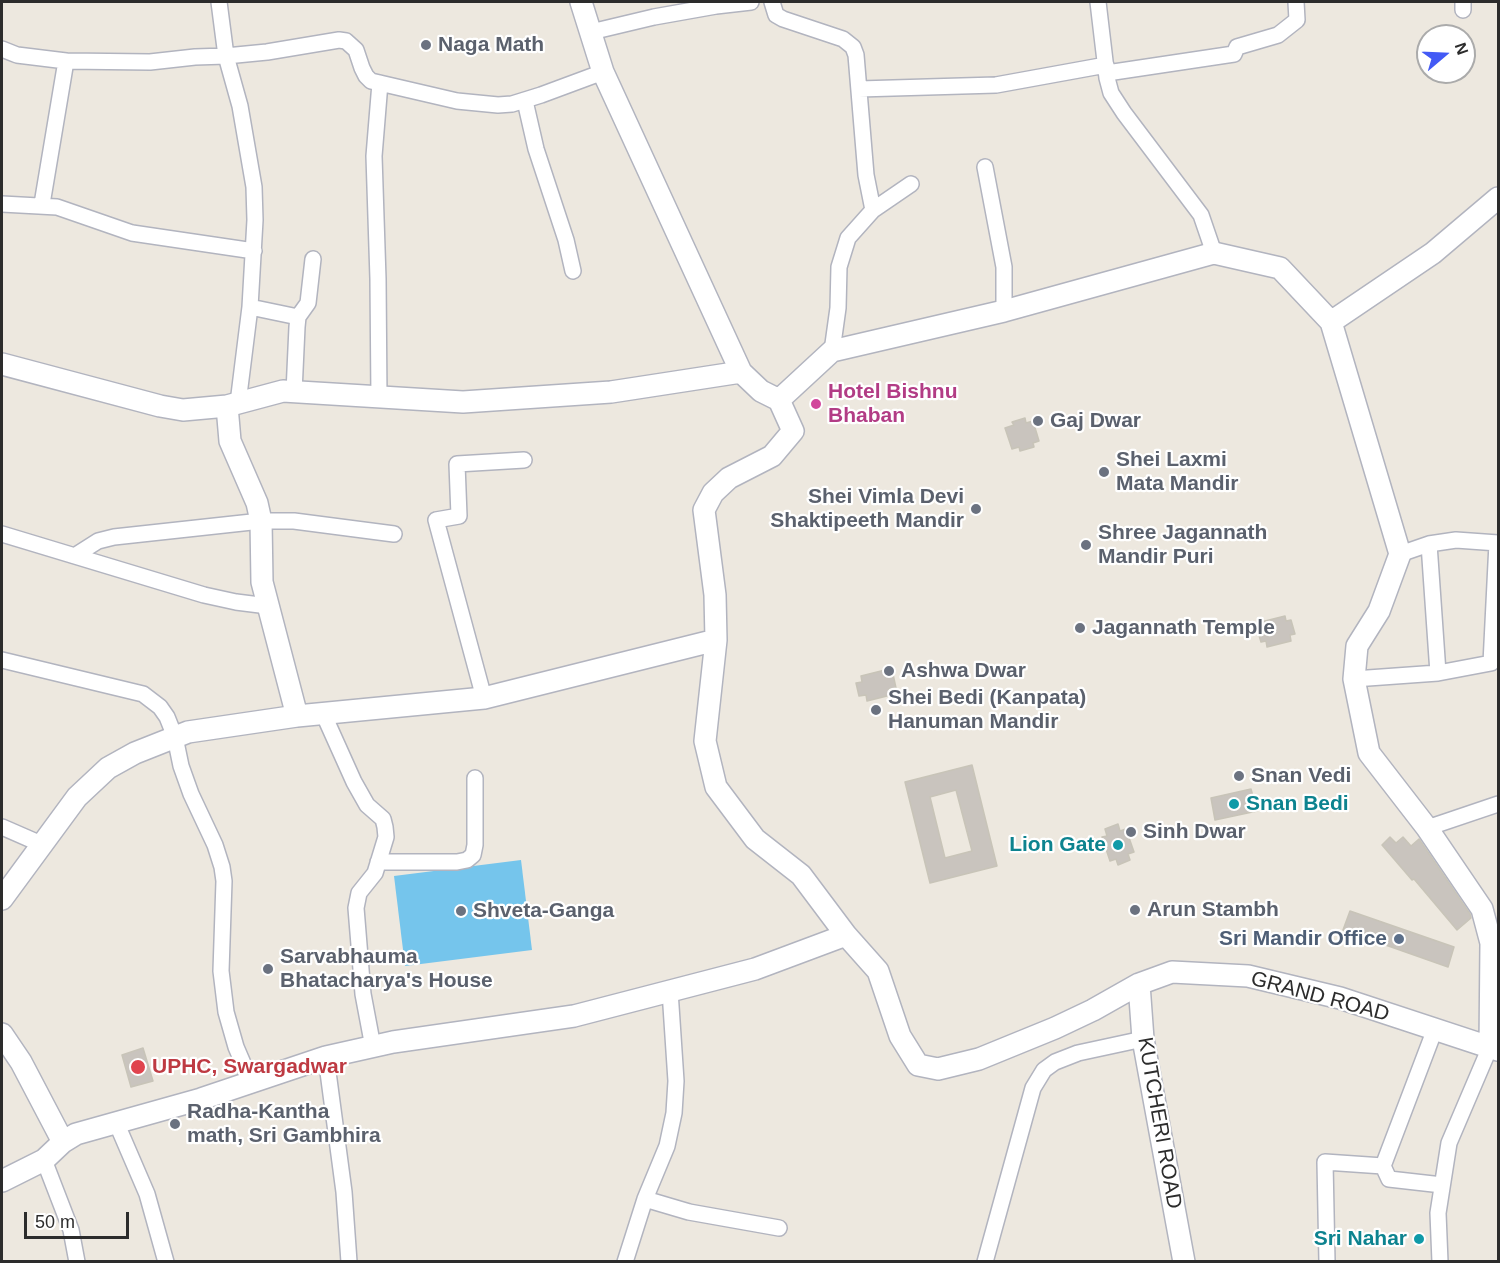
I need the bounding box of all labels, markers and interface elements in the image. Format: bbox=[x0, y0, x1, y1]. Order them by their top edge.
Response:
north arrow bbox=[1416, 24, 1476, 84]
place label: Naga Math bbox=[438, 32, 544, 58]
marker: Naga Math bbox=[419, 38, 433, 52]
text: N bbox=[1452, 40, 1472, 57]
place label: Hotel Bishnu Bhaban bbox=[828, 379, 957, 429]
marker: Hotel Bishnu Bhaban bbox=[809, 397, 823, 411]
place label: Gaj Dwar bbox=[1050, 408, 1141, 434]
marker: Gaj Dwar bbox=[1031, 414, 1045, 428]
place label: Shei Laxmi Mata Mandir bbox=[1116, 447, 1239, 497]
marker: Shei Laxmi Mata Mandir bbox=[1097, 465, 1111, 479]
place label: Shei Vimla Devi Shaktipeeth Mandir bbox=[770, 484, 964, 534]
marker: Shei Vimla Devi Shaktipeeth Mandir bbox=[969, 502, 983, 516]
place label: Shree Jagannath Mandir Puri bbox=[1098, 520, 1267, 570]
marker: Shree Jagannath Mandir Puri bbox=[1079, 538, 1093, 552]
place label: Jagannath Temple bbox=[1092, 615, 1275, 641]
marker: Jagannath Temple bbox=[1073, 621, 1087, 635]
place label: Ashwa Dwar bbox=[901, 658, 1026, 684]
marker: Ashwa Dwar bbox=[882, 664, 896, 678]
place label: Shei Bedi (Kanpata) Hanuman Mandir bbox=[888, 685, 1086, 735]
marker: Shei Bedi (Kanpata) Hanuman Mandir bbox=[869, 703, 883, 717]
place label: Snan Vedi bbox=[1251, 763, 1351, 789]
marker: Snan Vedi bbox=[1232, 769, 1246, 783]
place label: Snan Bedi bbox=[1246, 791, 1349, 817]
marker: Snan Bedi bbox=[1227, 797, 1241, 811]
place label: Sinh Dwar bbox=[1143, 819, 1246, 845]
marker: Sinh Dwar bbox=[1124, 825, 1138, 839]
place label: Lion Gate bbox=[1009, 832, 1106, 858]
marker: Lion Gate bbox=[1111, 838, 1125, 852]
place label: Arun Stambh bbox=[1147, 897, 1279, 923]
place label: Shveta-Ganga bbox=[473, 898, 614, 924]
marker: Arun Stambh bbox=[1128, 903, 1142, 917]
marker: Shveta-Ganga bbox=[454, 904, 468, 918]
place label: Sri Mandir Office bbox=[1219, 926, 1387, 952]
marker: Sri Mandir Office bbox=[1392, 932, 1406, 946]
place label: Sarvabhauma Bhatacharya's House bbox=[280, 944, 493, 994]
marker: Sarvabhauma Bhatacharya's House bbox=[261, 962, 275, 976]
street label: GRAND ROAD bbox=[1248, 966, 1392, 1028]
street label: KUTCHERI ROAD bbox=[1131, 1035, 1187, 1211]
place label: UPHC, Swargadwar bbox=[152, 1054, 347, 1080]
marker: UPHC, Swargadwar bbox=[129, 1058, 147, 1076]
place label: Radha-Kantha math, Sri Gambhira bbox=[187, 1099, 381, 1149]
marker: Radha-Kantha math, Sri Gambhira bbox=[168, 1117, 182, 1131]
scale bar bbox=[27, 1200, 132, 1238]
text: 50 m bbox=[35, 1212, 75, 1232]
place label: Sri Nahar bbox=[1314, 1226, 1407, 1252]
marker: Sri Nahar bbox=[1412, 1232, 1426, 1246]

